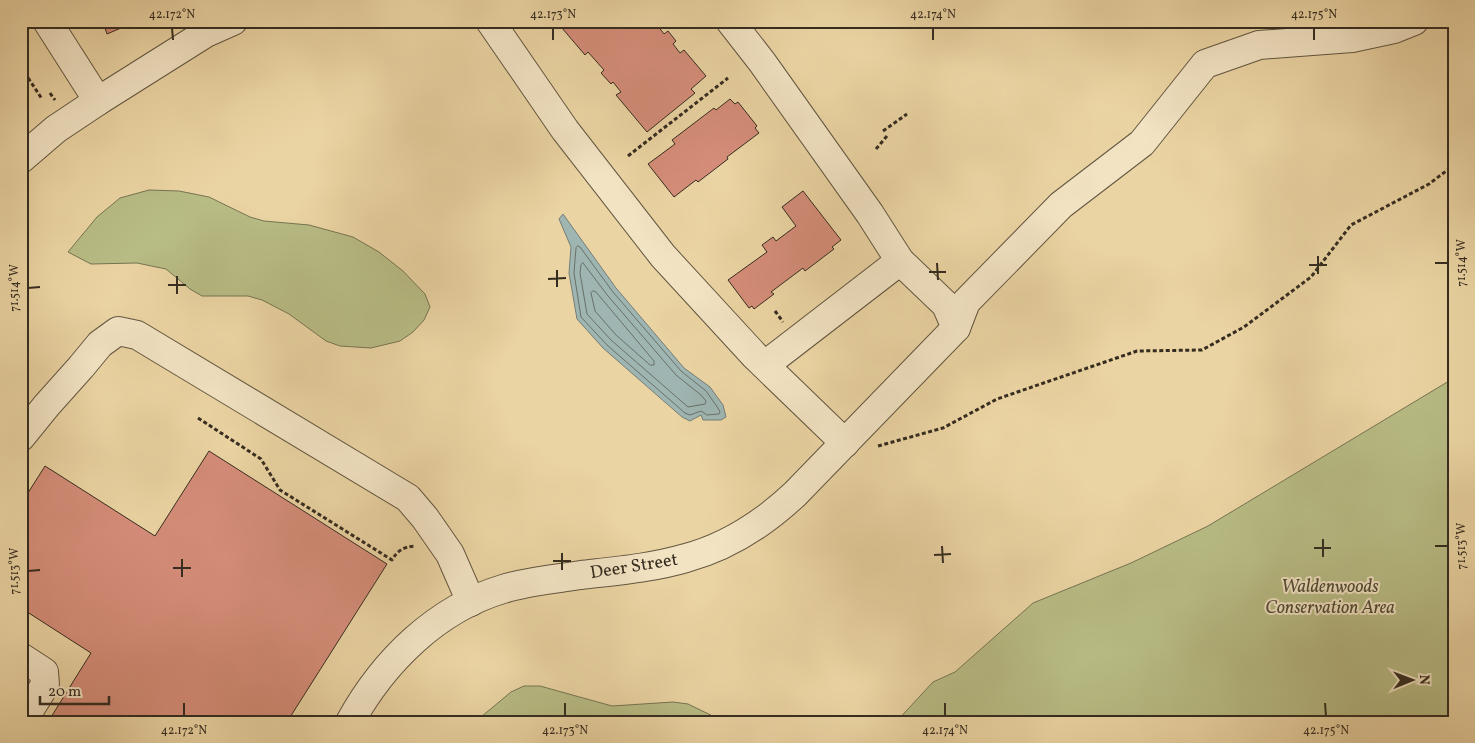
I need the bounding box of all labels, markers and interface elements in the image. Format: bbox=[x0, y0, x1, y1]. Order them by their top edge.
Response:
text: 42.172°N bbox=[149, 7, 195, 23]
text: 42.173°N bbox=[530, 7, 576, 23]
text: 42.174°N bbox=[910, 7, 956, 23]
text: 42.175°N bbox=[1291, 7, 1337, 23]
text: 71.514°W bbox=[1454, 239, 1470, 287]
text: 71.514°W bbox=[7, 264, 23, 312]
text: 71.513°W bbox=[1454, 523, 1470, 569]
text: 71.513°W bbox=[7, 548, 23, 594]
street label: Deer Street bbox=[588, 548, 680, 586]
park label: Waldenwoods Conservation Area bbox=[1265, 575, 1395, 621]
north arrow bbox=[1388, 656, 1438, 706]
scale bar bbox=[40, 673, 109, 705]
text: N bbox=[1414, 675, 1433, 685]
text: 20 m bbox=[48, 682, 81, 703]
text: 42.172°N bbox=[161, 723, 207, 739]
text: 42.173°N bbox=[542, 723, 588, 739]
text: 42.174°N bbox=[922, 723, 968, 739]
text: 42.175°N bbox=[1303, 723, 1349, 739]

